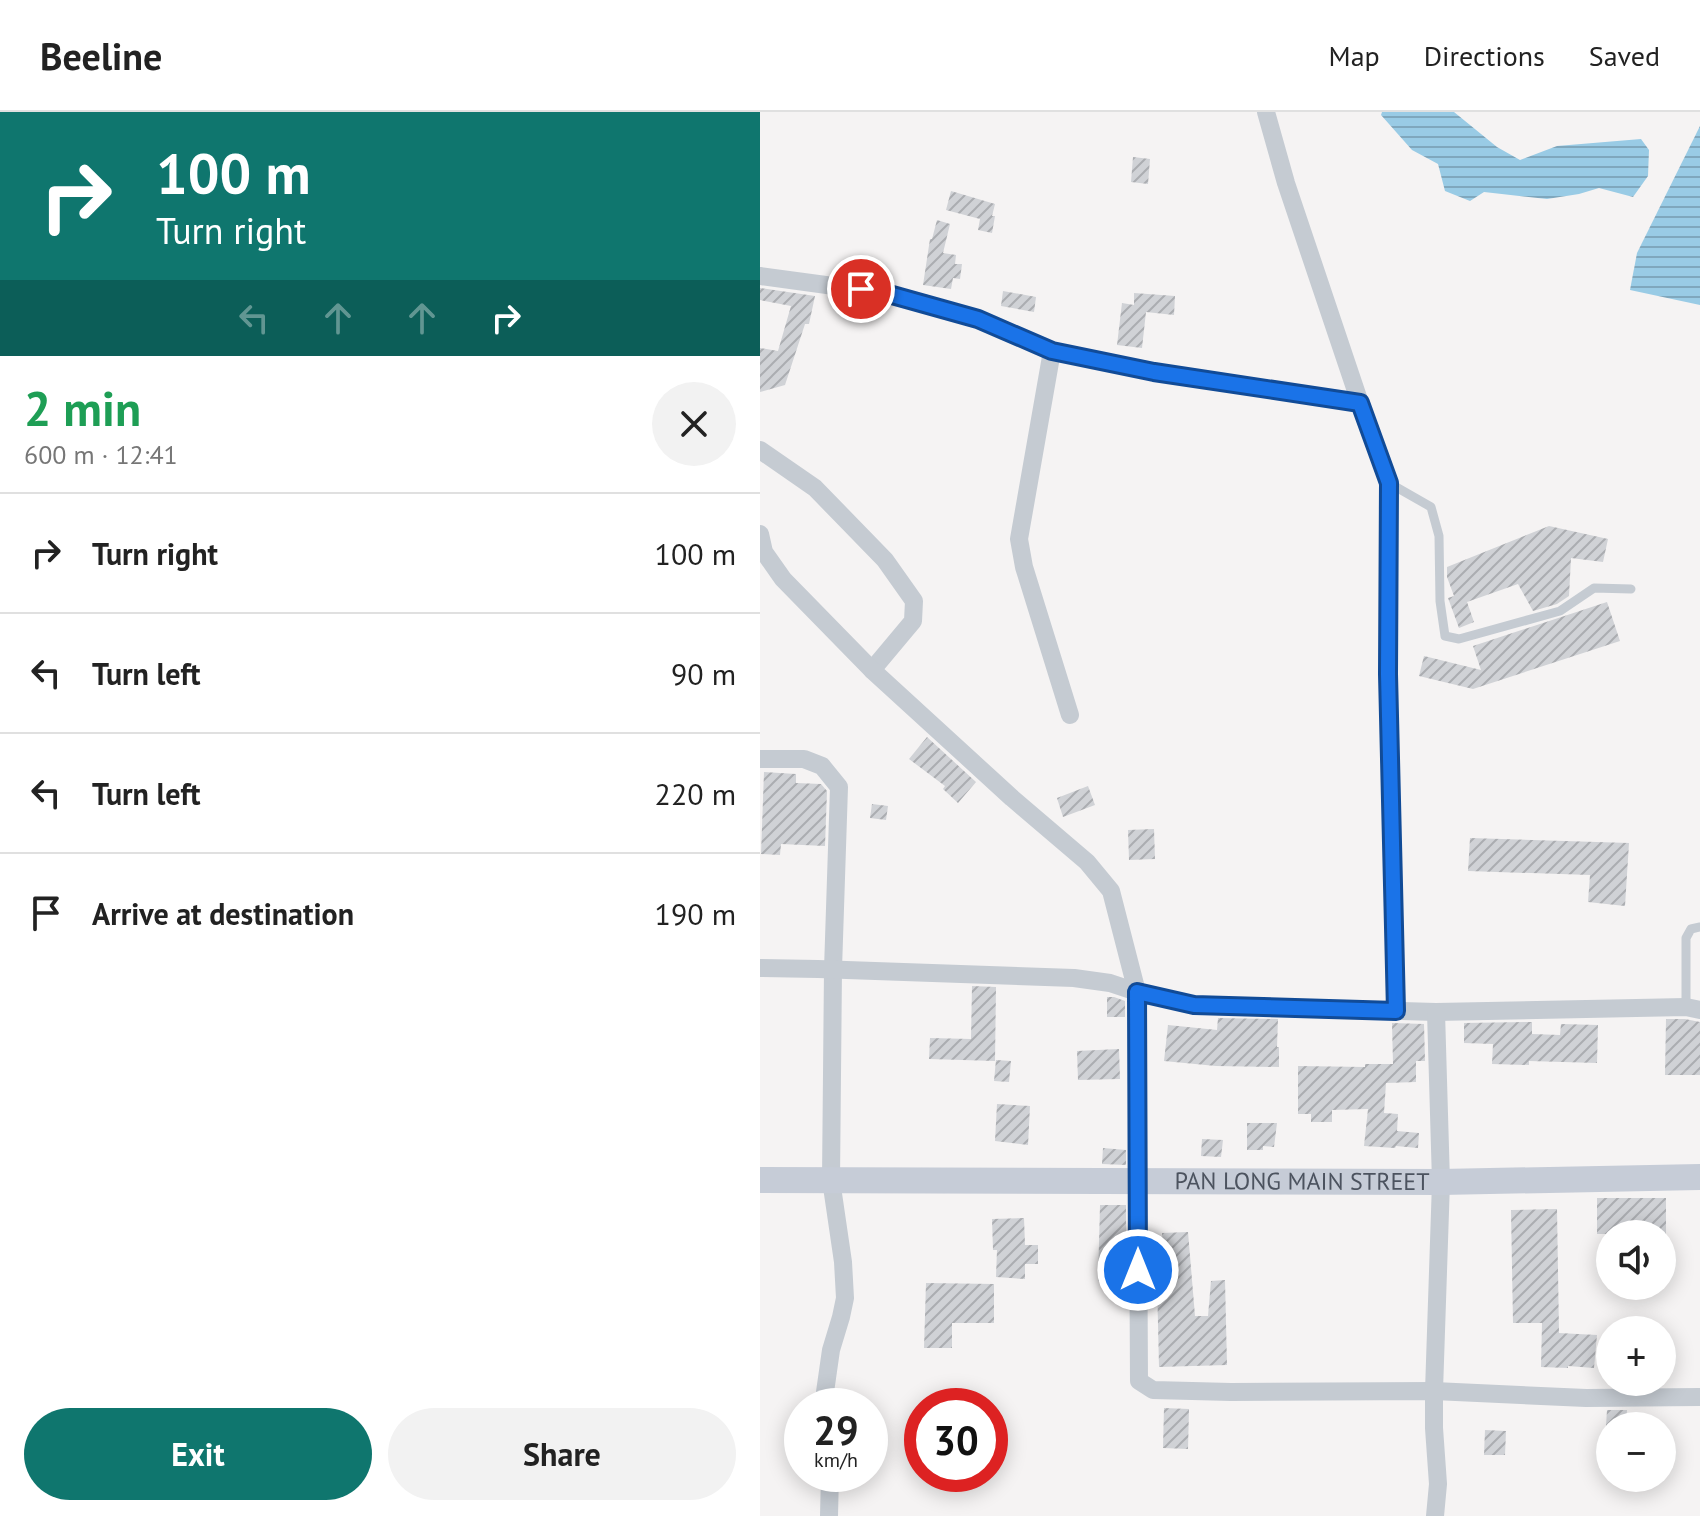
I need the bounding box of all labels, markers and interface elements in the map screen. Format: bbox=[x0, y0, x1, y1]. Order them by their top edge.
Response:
text: Beeline bbox=[40, 31, 162, 80]
text: Map bbox=[1329, 37, 1380, 74]
text: Directions bbox=[1424, 37, 1545, 74]
text: Saved bbox=[1589, 37, 1660, 74]
text: 100 m bbox=[156, 137, 311, 209]
icon: right bbox=[24, 144, 128, 248]
text: Turn right bbox=[156, 207, 306, 254]
pin bbox=[827, 255, 895, 323]
icon: arrive bbox=[839, 267, 883, 311]
icon: left bbox=[232, 296, 276, 340]
icon: ahead bbox=[316, 296, 360, 340]
icon: ahead bbox=[400, 296, 444, 340]
icon: right bbox=[484, 296, 528, 340]
text: 2 min bbox=[24, 377, 141, 439]
button: close bbox=[652, 382, 736, 466]
text: 600 m · 12:41 bbox=[24, 438, 178, 471]
icon: right bbox=[24, 531, 68, 575]
text: Turn right bbox=[92, 534, 218, 573]
text: 100 m bbox=[655, 534, 736, 573]
icon: left bbox=[24, 651, 68, 695]
text: Turn left bbox=[92, 654, 200, 693]
text: 90 m bbox=[671, 654, 736, 693]
icon: left bbox=[24, 771, 68, 815]
text: Turn left bbox=[92, 774, 200, 813]
text: 220 m bbox=[655, 774, 736, 813]
icon: arrive bbox=[24, 891, 68, 935]
text: Arrive at destination bbox=[92, 894, 354, 933]
text: 190 m bbox=[655, 894, 736, 933]
street label: PAN LONG MAIN STREET bbox=[1174, 1165, 1430, 1197]
map controls bbox=[1596, 1220, 1676, 1492]
button: sound bbox=[1596, 1220, 1676, 1300]
position arrow bbox=[1096, 1228, 1180, 1312]
button: + bbox=[1596, 1316, 1676, 1396]
speed limit sign: 30 bbox=[904, 1388, 1008, 1492]
text: 29 bbox=[813, 1404, 859, 1456]
button: Exit bbox=[24, 1408, 372, 1500]
button: Share bbox=[388, 1408, 736, 1500]
button: − bbox=[1596, 1412, 1676, 1492]
text: km/h bbox=[814, 1447, 858, 1473]

